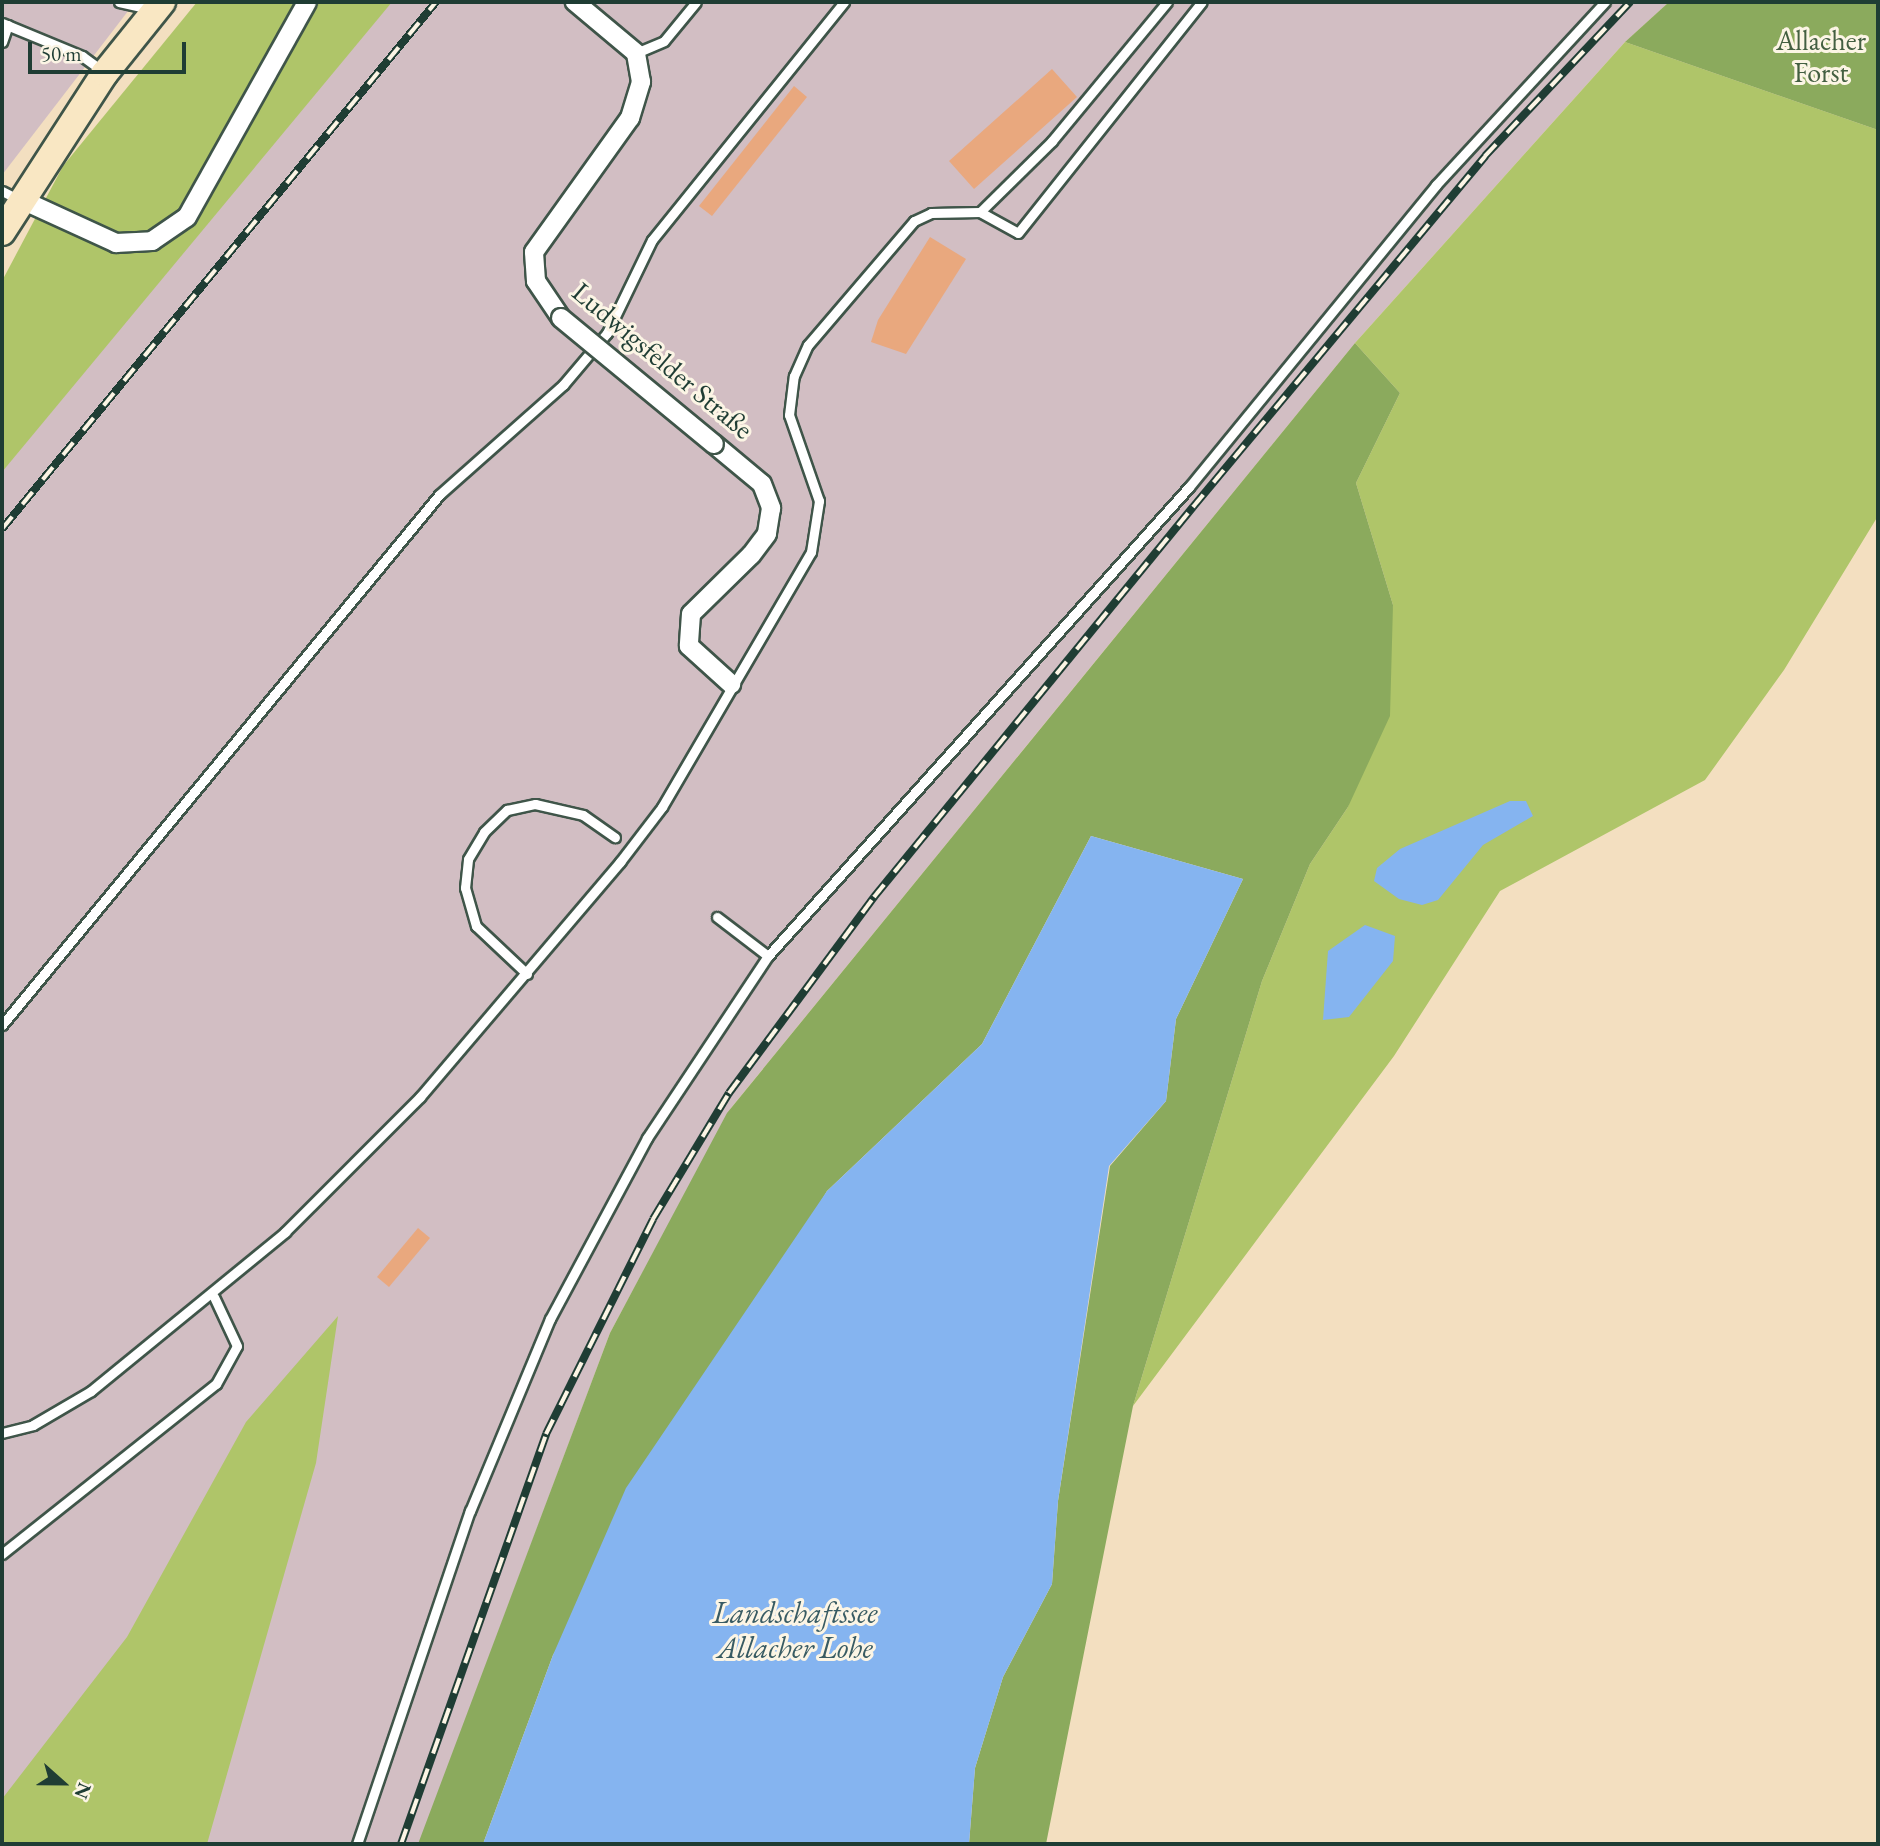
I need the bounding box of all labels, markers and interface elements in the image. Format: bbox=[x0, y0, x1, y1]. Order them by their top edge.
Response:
park label: Allacher Forst bbox=[1776, 23, 1866, 89]
scale bar bbox=[32, 28, 189, 72]
text: 50 m bbox=[41, 40, 82, 67]
street label: Ludwigsfelder Straße bbox=[566, 275, 760, 445]
water label: Landschaftssee Allacher Lohe bbox=[713, 1595, 877, 1666]
north arrow bbox=[28, 1748, 98, 1818]
text: N bbox=[69, 1779, 97, 1802]

